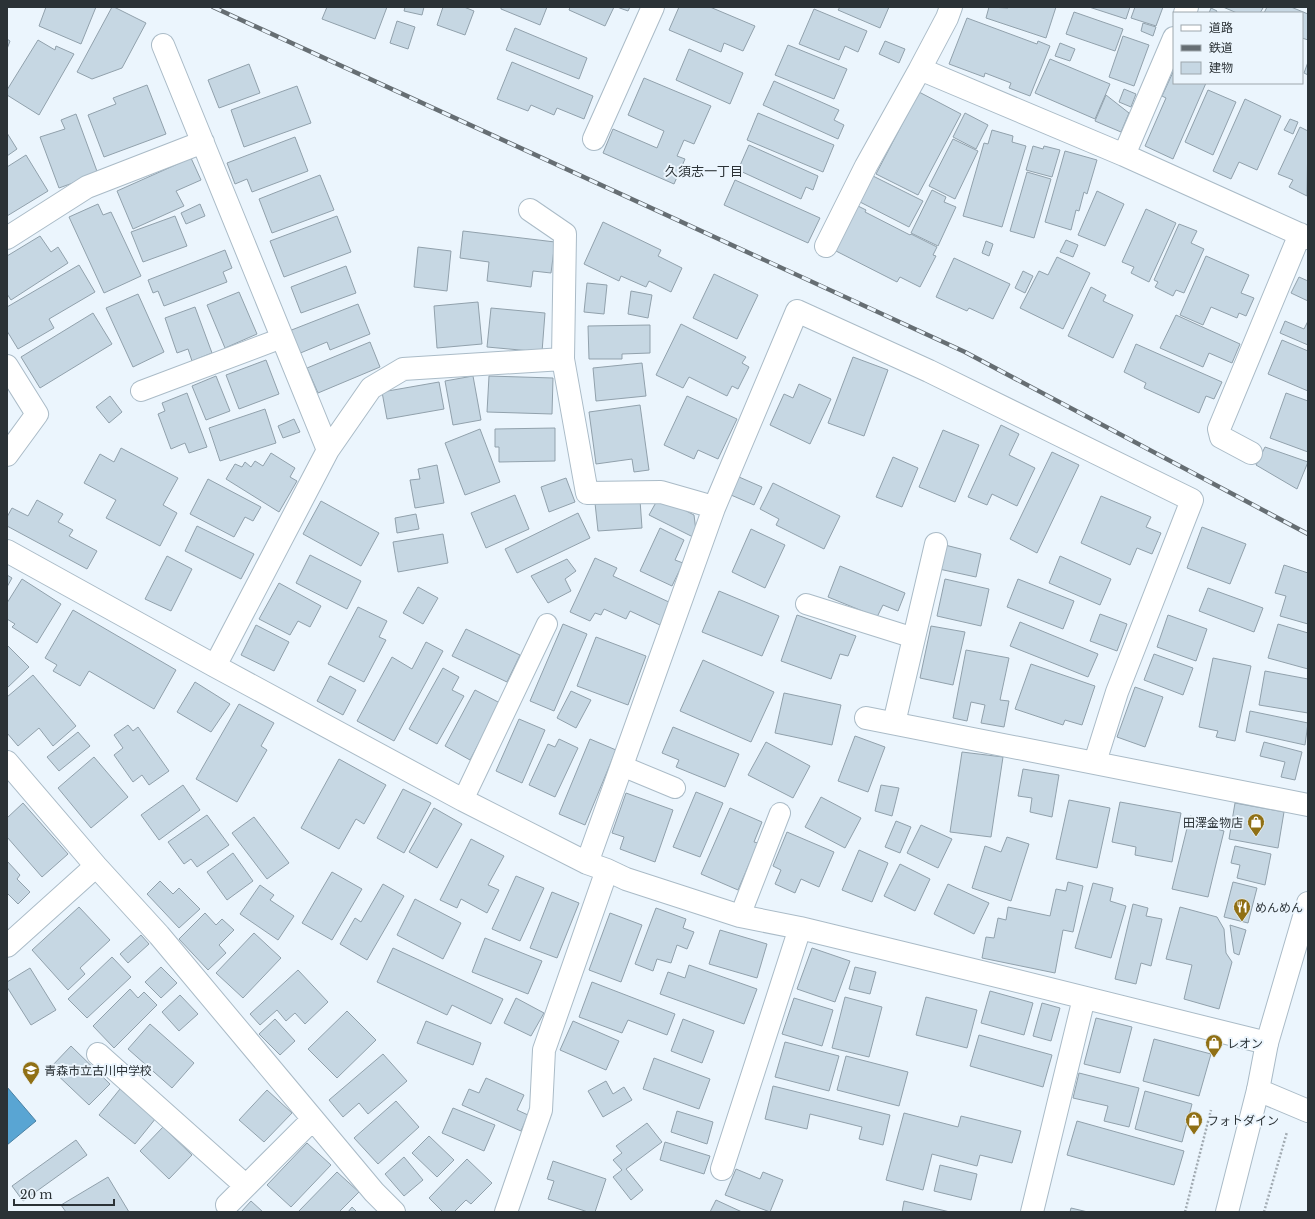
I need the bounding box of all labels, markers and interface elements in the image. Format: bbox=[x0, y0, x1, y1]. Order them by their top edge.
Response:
legend bbox=[1173, 12, 1303, 84]
text: 道路 bbox=[1209, 20, 1233, 35]
text: 鉄道 bbox=[1209, 40, 1233, 55]
text: 建物 bbox=[1209, 60, 1233, 75]
district label: 久須志一丁目 bbox=[665, 163, 743, 180]
shop icon: 田澤金物店 bbox=[1246, 812, 1266, 837]
place label: 田澤金物店 bbox=[1183, 815, 1243, 830]
restaurant icon: めんめん bbox=[1232, 897, 1252, 922]
place label: めんめん bbox=[1255, 900, 1303, 915]
shop icon: レオン bbox=[1204, 1033, 1224, 1058]
place label: レオン bbox=[1227, 1036, 1263, 1051]
school or university icon: 青森市立古川中学校 bbox=[21, 1060, 41, 1085]
place label: 青森市立古川中学校 bbox=[44, 1063, 152, 1078]
shop icon: フォトダイン bbox=[1184, 1110, 1204, 1135]
place label: フォトダイン bbox=[1207, 1113, 1279, 1128]
scale bar bbox=[14, 1181, 114, 1207]
text: 20 m bbox=[20, 1187, 52, 1202]

